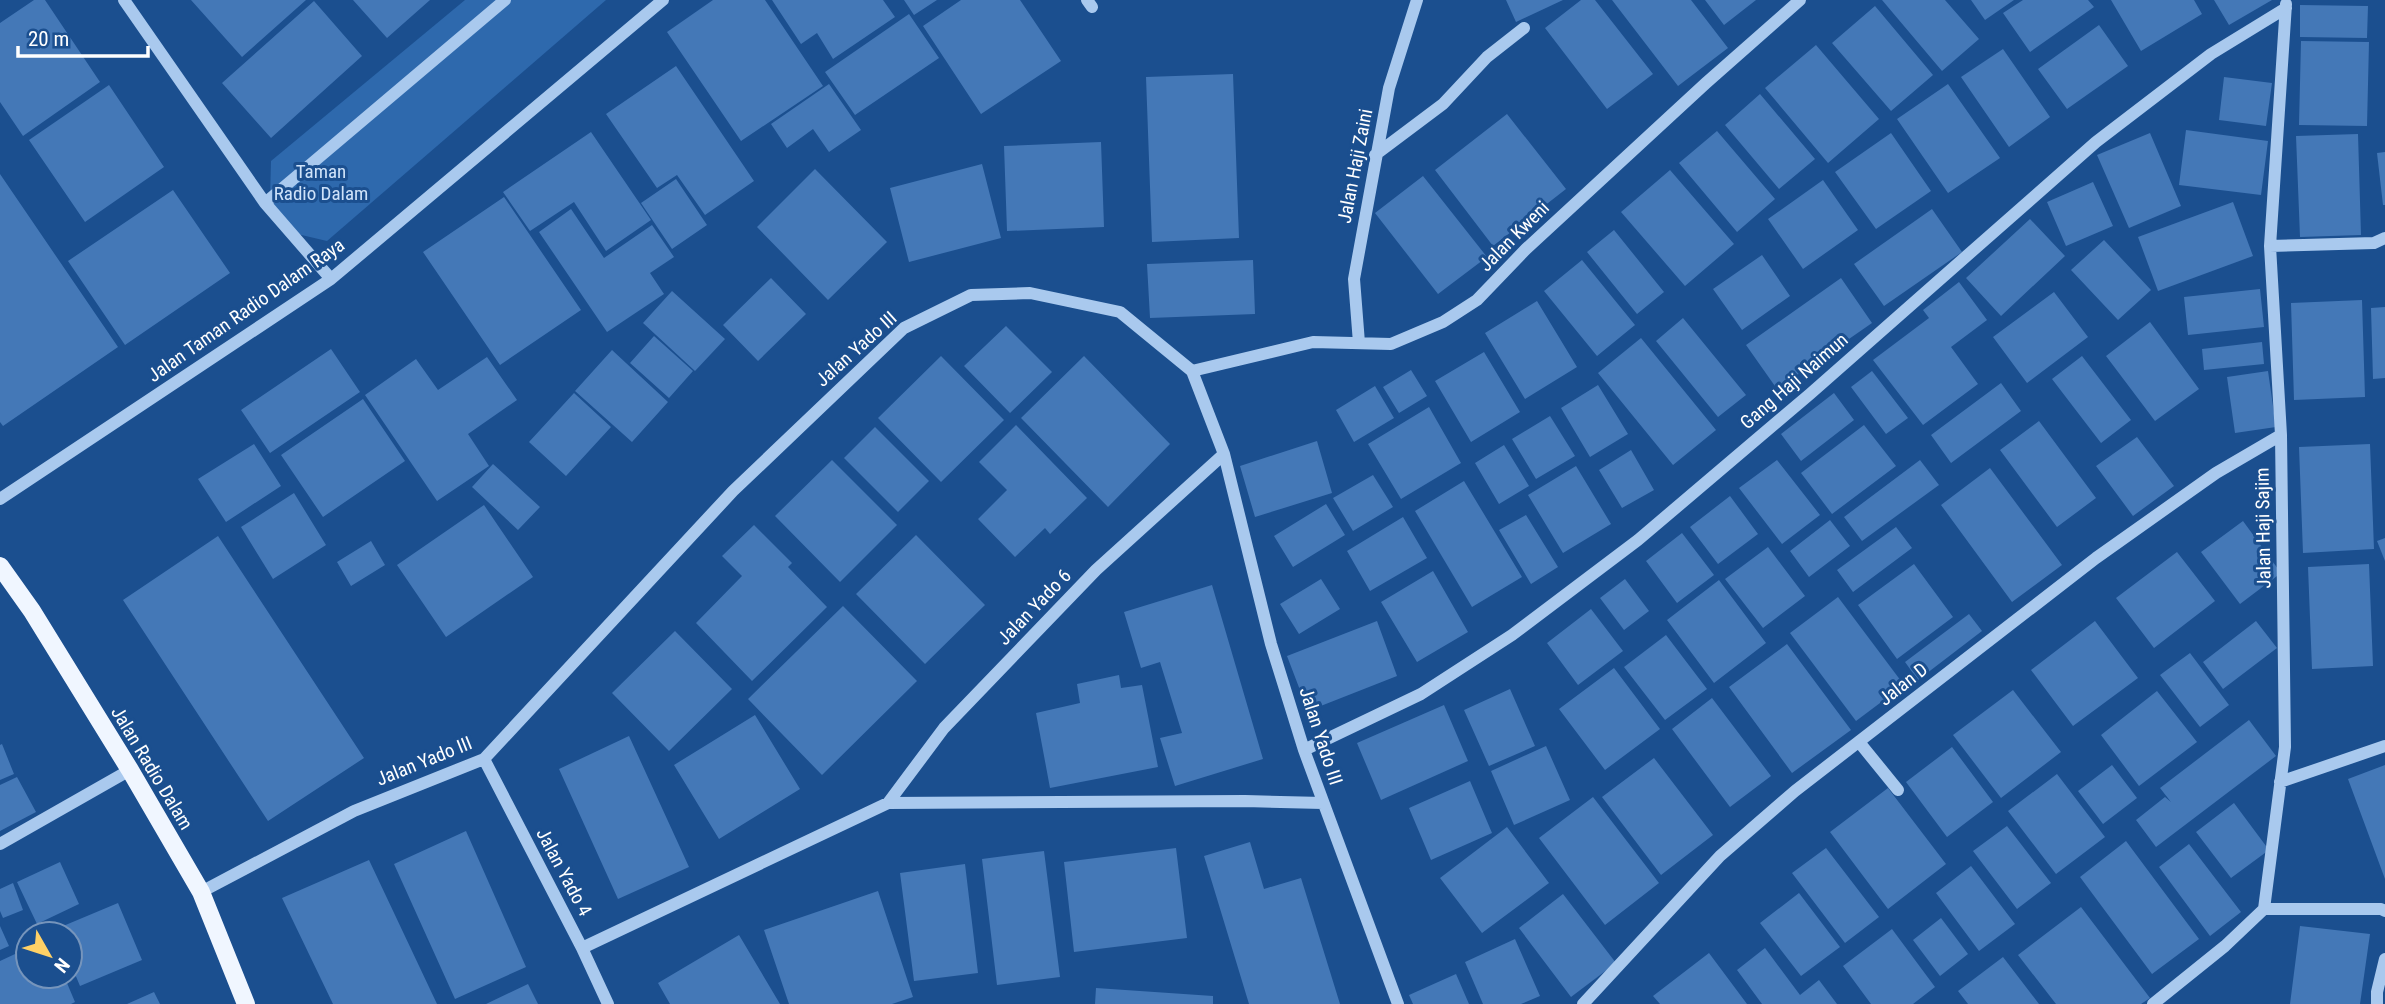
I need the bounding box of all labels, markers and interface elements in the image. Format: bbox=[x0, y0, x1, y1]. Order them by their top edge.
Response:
scale bar bbox=[18, 14, 147, 58]
text: 20 m bbox=[28, 27, 69, 51]
street label: Jalan Haji Zaini bbox=[1333, 107, 1377, 225]
park label: Taman Radio Dalam bbox=[274, 160, 368, 205]
street label: Jalan Kweni bbox=[1474, 196, 1554, 276]
street label: Jalan Taman Radio Dalam Raya bbox=[143, 233, 349, 387]
street label: Jalan Yado III bbox=[811, 307, 901, 391]
street label: Gang Haji Naimun bbox=[1735, 328, 1853, 434]
street label: Jalan Haji Sajim bbox=[2250, 467, 2276, 589]
street label: Jalan Yado 6 bbox=[992, 564, 1076, 650]
street label: Jalan D bbox=[1874, 658, 1932, 710]
street label: Jalan Yado III bbox=[1294, 684, 1348, 788]
street label: Jalan Radio Dalam bbox=[106, 702, 198, 834]
street label: Jalan Yado III bbox=[373, 731, 475, 791]
street label: Jalan Yado 4 bbox=[531, 824, 597, 920]
north arrow bbox=[14, 920, 84, 990]
text: N bbox=[49, 954, 74, 977]

